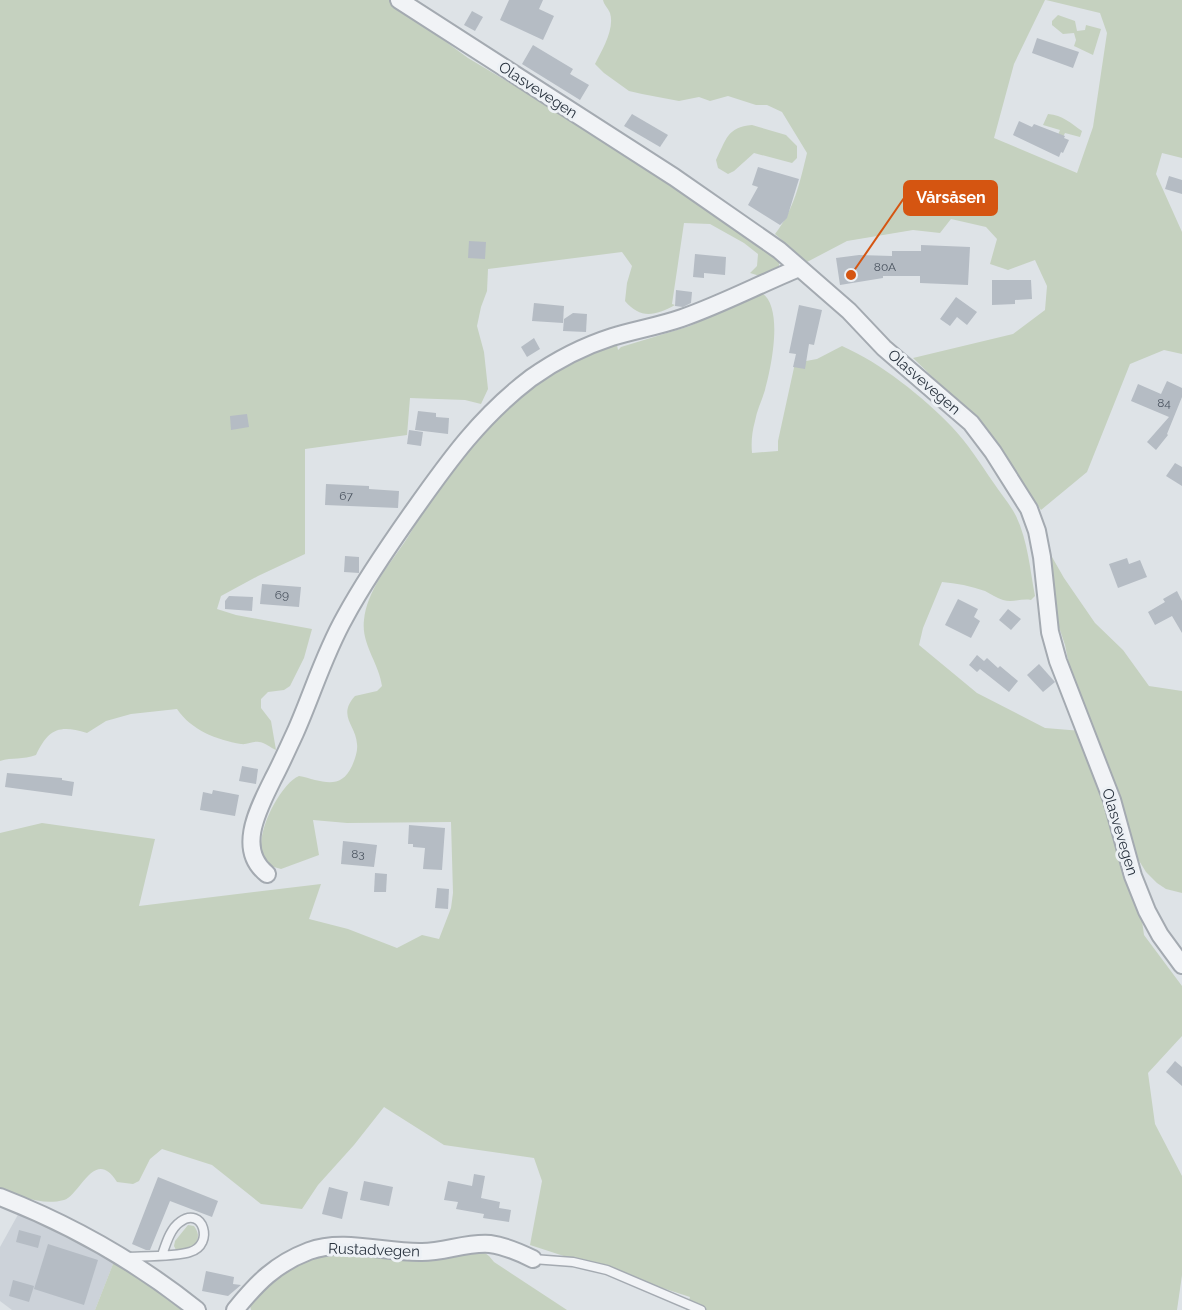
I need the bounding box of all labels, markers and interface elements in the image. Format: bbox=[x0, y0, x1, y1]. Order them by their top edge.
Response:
street label: Olasvevegen bbox=[495, 58, 581, 122]
callout: Vårsåsen bbox=[904, 181, 997, 215]
text: Vårsåsen bbox=[916, 188, 986, 207]
house number: 80A bbox=[874, 260, 896, 274]
street label: Olasvevegen bbox=[884, 346, 964, 418]
house number: 84 bbox=[1157, 396, 1171, 410]
house number: 67 bbox=[339, 489, 353, 503]
house number: 69 bbox=[275, 588, 289, 602]
street label: Olasvevegen bbox=[1098, 786, 1142, 878]
house number: 83 bbox=[351, 847, 365, 861]
street label: Rustadvegen bbox=[328, 1239, 420, 1261]

